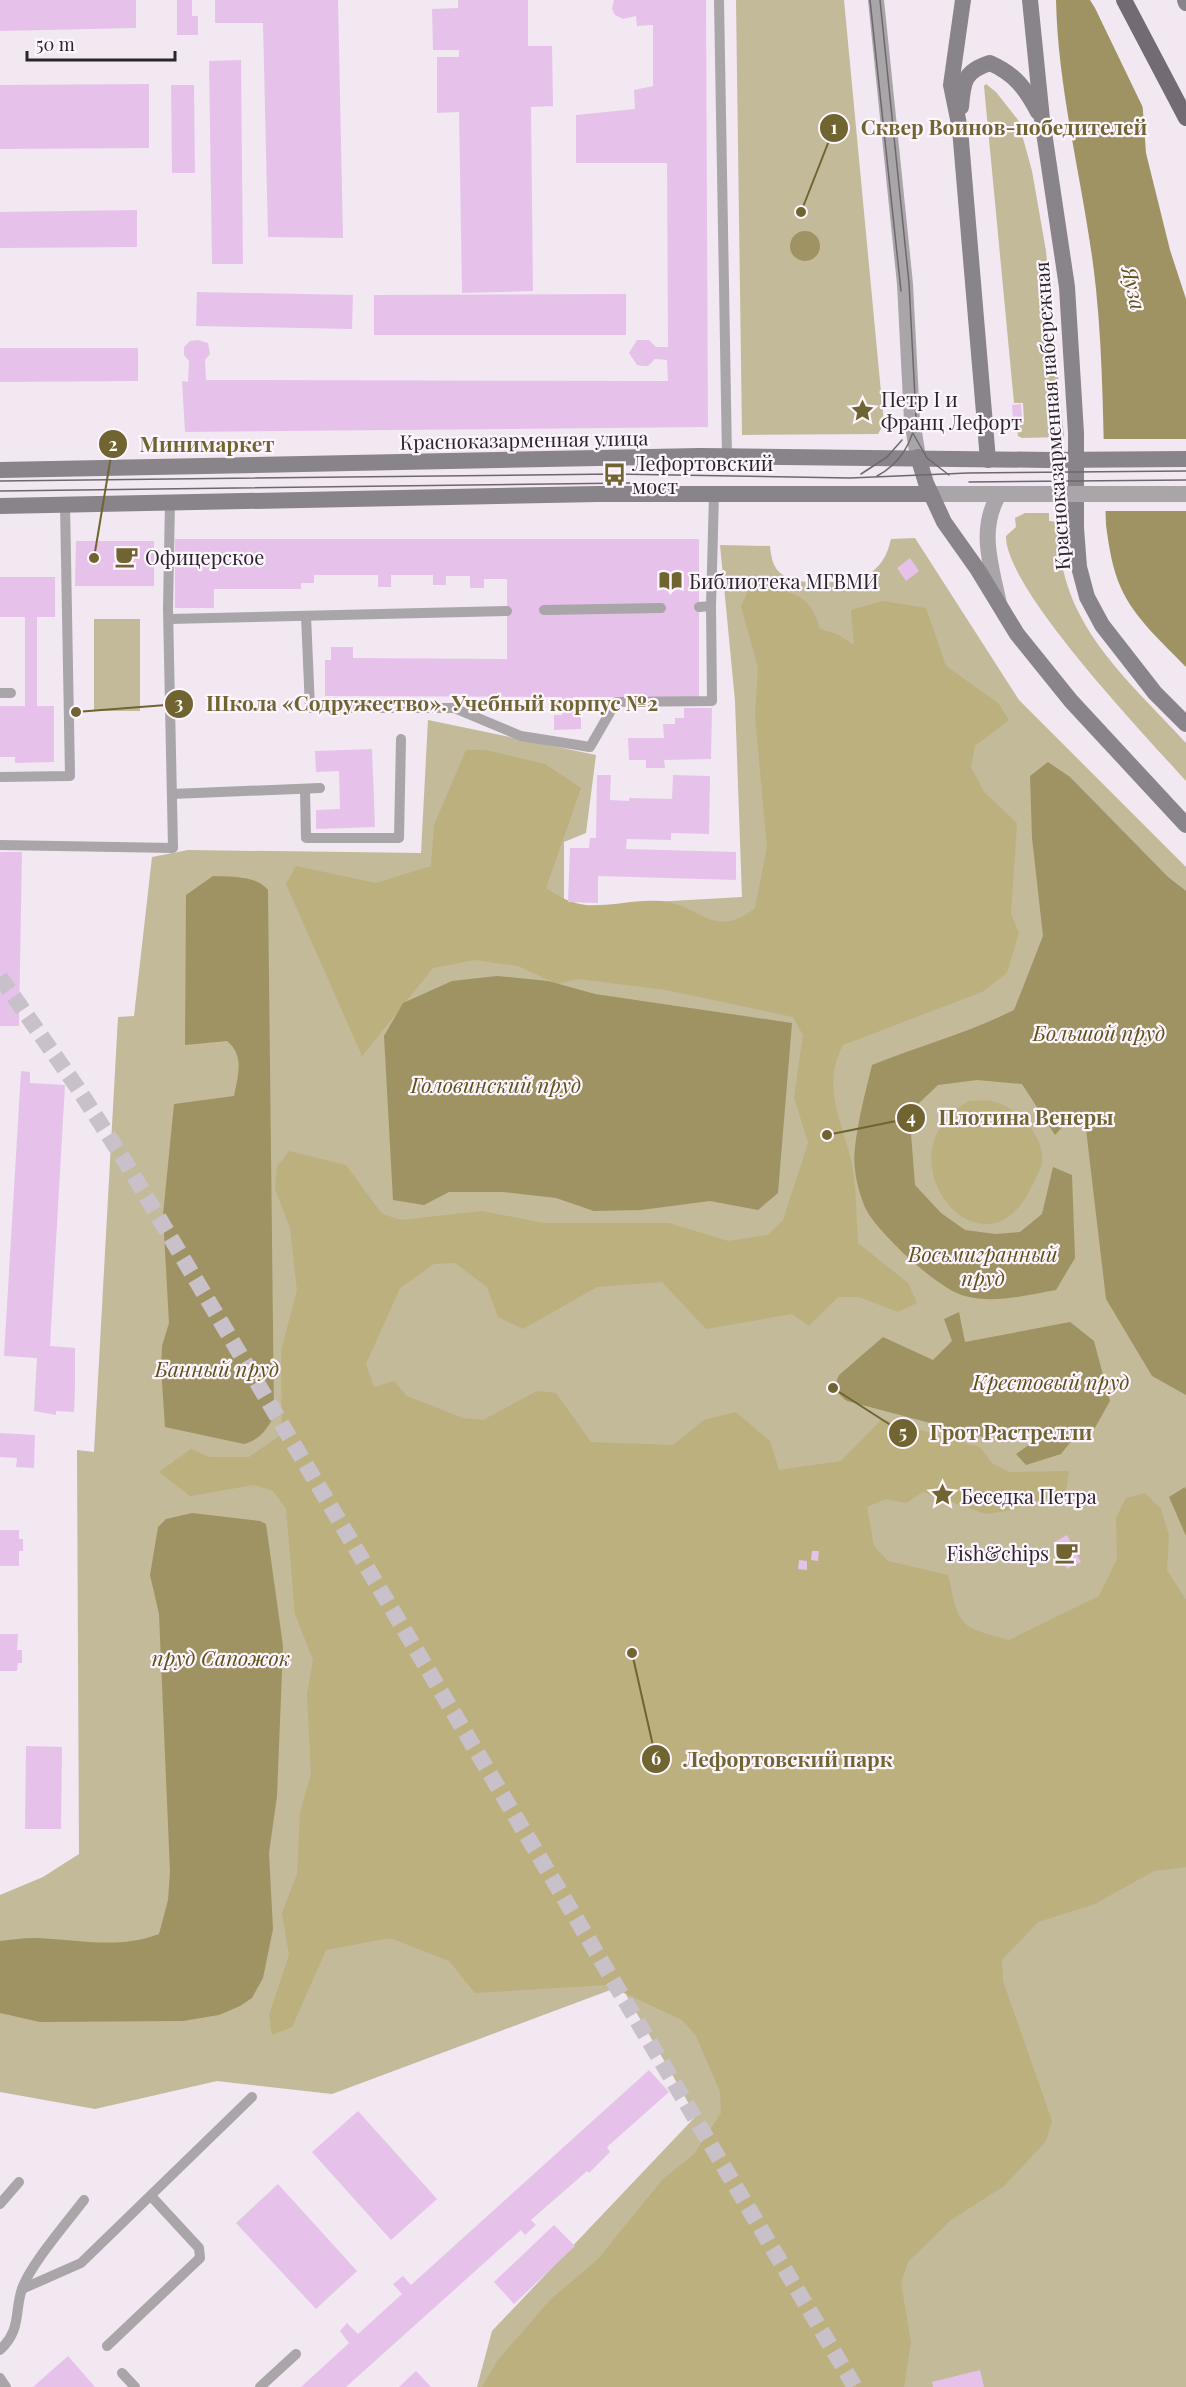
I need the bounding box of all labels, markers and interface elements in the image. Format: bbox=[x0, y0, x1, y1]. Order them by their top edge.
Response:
scale bar bbox=[27, 24, 176, 62]
text: 50 m bbox=[36, 32, 75, 56]
callout: Сквер Воинов-победителей bbox=[819, 108, 1160, 147]
text: Сквер Воинов-победителей bbox=[861, 112, 1148, 140]
text: 1 bbox=[831, 115, 838, 139]
street label: Красноказарменная набережная bbox=[1027, 260, 1075, 571]
water label: Яуза bbox=[1116, 262, 1154, 313]
place label: Петр I и Франц Лефорт bbox=[881, 385, 1022, 435]
place icon: Петр I и Франц Лефорт bbox=[850, 397, 876, 423]
street label: Красноказарменная улица bbox=[399, 423, 649, 455]
callout: Минимаркет bbox=[98, 425, 287, 464]
text: Минимаркет bbox=[140, 429, 274, 457]
text: 2 bbox=[108, 432, 118, 456]
place label: Лефортовский мост bbox=[631, 449, 773, 499]
bus stop icon: Лефортовский мост bbox=[601, 461, 627, 487]
cafe icon: Офицерское bbox=[114, 543, 140, 569]
place label: Офицерское bbox=[145, 543, 264, 570]
library icon: Библиотека МГВМИ bbox=[658, 567, 684, 593]
place label: Библиотека МГВМИ bbox=[689, 567, 879, 594]
callout: Школа «Содружество». Учебный корпус №2 bbox=[164, 684, 671, 723]
text: Школа «Содружество». Учебный корпус №2 bbox=[206, 688, 658, 716]
text: 3 bbox=[175, 691, 184, 715]
water label: Большой пруд bbox=[1032, 1018, 1165, 1046]
water label: Головинский пруд bbox=[410, 1070, 581, 1098]
callout: Плотина Венеры bbox=[896, 1098, 1125, 1137]
text: Плотина Венеры bbox=[938, 1102, 1114, 1130]
text: 4 bbox=[906, 1105, 916, 1129]
water label: Восьмигранный пруд bbox=[907, 1239, 1059, 1291]
water label: Банный пруд bbox=[154, 1354, 279, 1382]
water label: Крестовый пруд bbox=[972, 1367, 1129, 1395]
callout: Грот Растрелли bbox=[888, 1413, 1105, 1452]
text: Грот Растрелли bbox=[930, 1417, 1093, 1445]
text: 5 bbox=[899, 1420, 907, 1444]
place icon: Беседка Петра bbox=[930, 1482, 956, 1508]
place label: Беседка Петра bbox=[961, 1482, 1097, 1509]
place label: Fish&chips bbox=[947, 1539, 1049, 1566]
cafe icon: Fish&chips bbox=[1054, 1539, 1080, 1565]
water label: пруд Сапожок bbox=[151, 1643, 291, 1671]
callout: Лефортовский парк bbox=[641, 1740, 904, 1779]
text: Лефортовский парк bbox=[682, 1744, 893, 1772]
text: 6 bbox=[651, 1746, 661, 1770]

